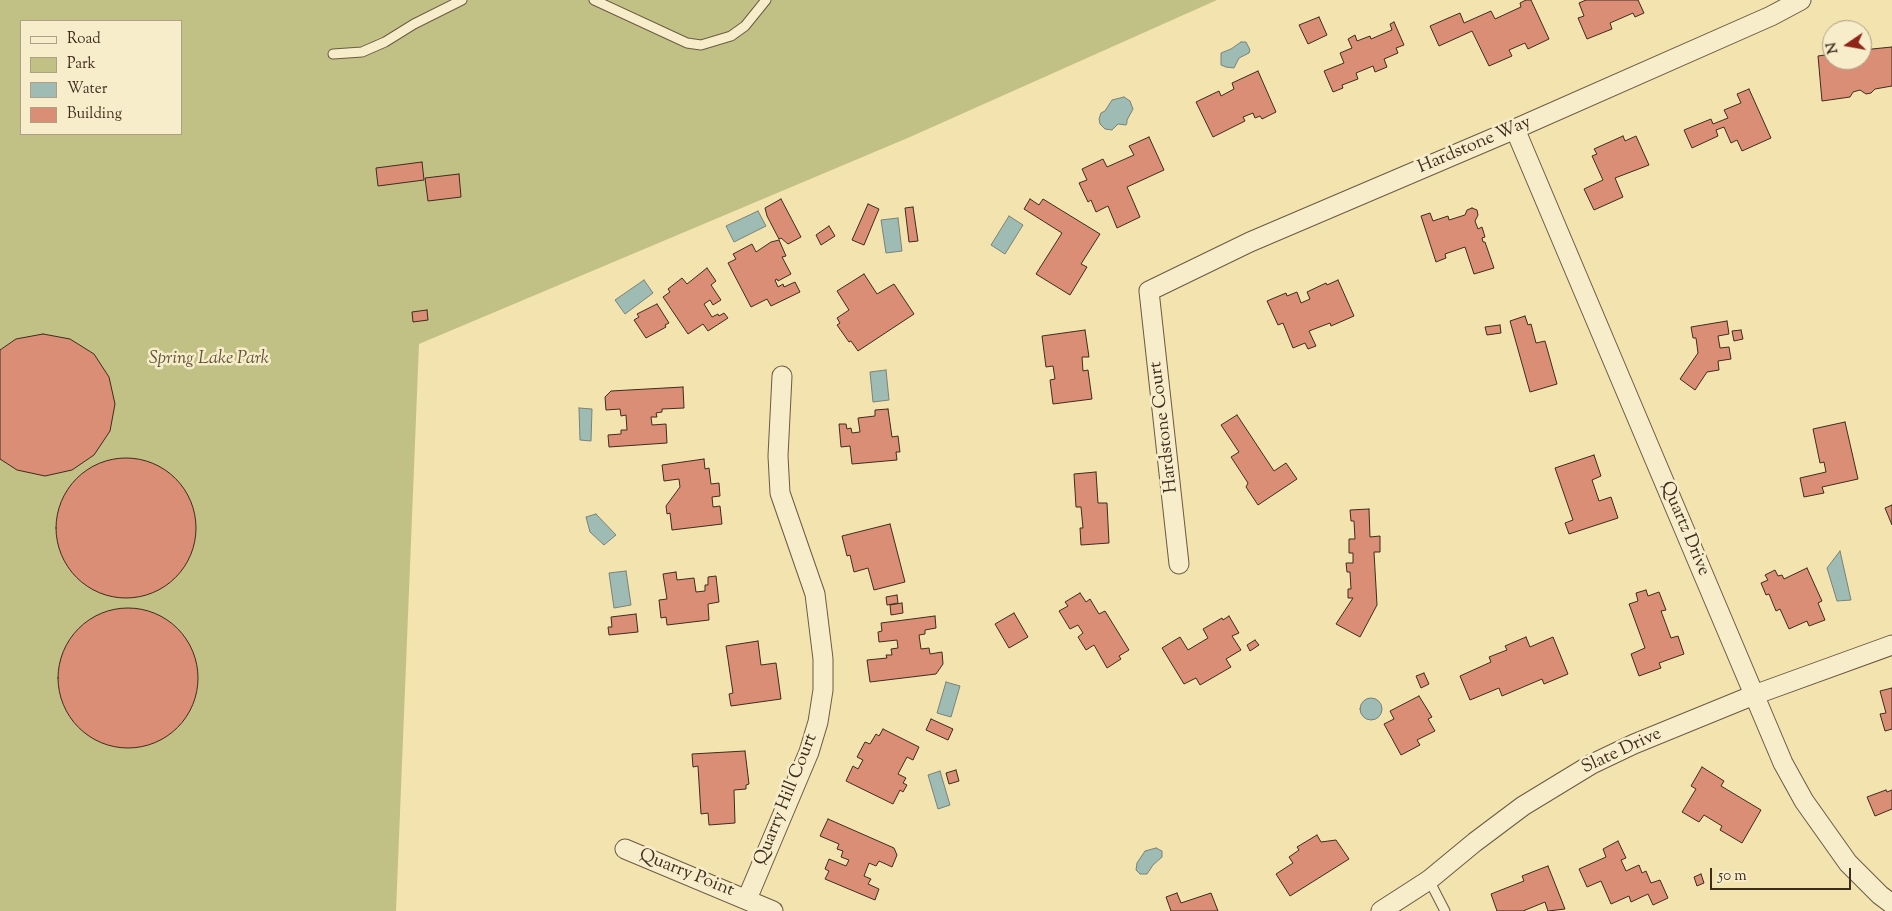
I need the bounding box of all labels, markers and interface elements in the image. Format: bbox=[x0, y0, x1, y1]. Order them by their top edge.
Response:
legend bbox=[20, 20, 182, 135]
north arrow bbox=[1822, 20, 1872, 70]
text: Road bbox=[67, 29, 101, 50]
text: N bbox=[1822, 40, 1844, 55]
text: Park bbox=[67, 54, 96, 75]
text: Water bbox=[67, 79, 107, 100]
text: Building bbox=[67, 104, 122, 125]
street label: Hardstone Way bbox=[1415, 112, 1535, 180]
park label: Spring Lake Park bbox=[149, 349, 269, 371]
street label: Hardstone Court bbox=[1146, 360, 1184, 494]
street label: Quartz Drive bbox=[1654, 479, 1714, 579]
street label: Slate Drive bbox=[1579, 724, 1665, 780]
street label: Quarry Hill Court bbox=[751, 731, 823, 869]
street label: Quarry Point bbox=[635, 845, 737, 903]
scale bar bbox=[1712, 858, 1853, 890]
text: 50 m bbox=[1718, 866, 1747, 887]

